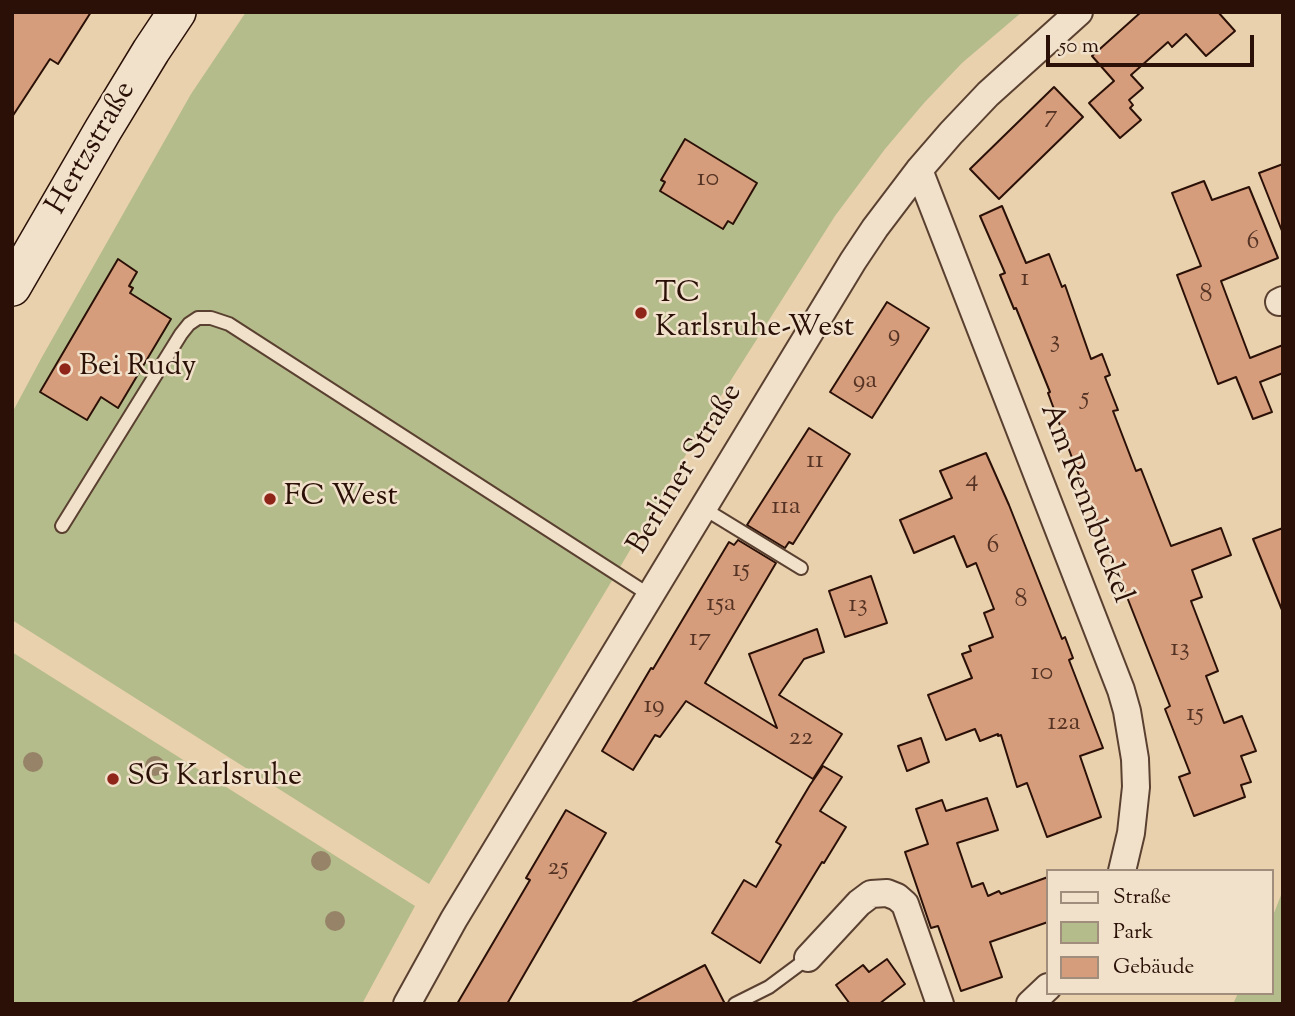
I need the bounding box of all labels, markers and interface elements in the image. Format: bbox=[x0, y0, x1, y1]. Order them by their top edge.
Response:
scale bar bbox=[1050, 21, 1258, 65]
text: 50 m bbox=[1059, 32, 1099, 62]
street label: Hertzstraße bbox=[41, 76, 145, 222]
house number: 7 bbox=[1044, 102, 1058, 134]
house number: 10 bbox=[697, 165, 719, 197]
house number: 6 bbox=[1247, 228, 1259, 260]
house number: 1 bbox=[1021, 265, 1029, 297]
place label: TC Karlsruhe-West bbox=[655, 278, 854, 348]
house number: 8 bbox=[1200, 281, 1212, 313]
marker: TC Karlsruhe-West bbox=[633, 305, 649, 321]
house number: 9 bbox=[888, 321, 900, 353]
house number: 3 bbox=[1050, 327, 1060, 359]
place label: Bei Rudy bbox=[79, 351, 196, 387]
marker: Bei Rudy bbox=[57, 361, 73, 377]
house number: 9a bbox=[853, 367, 877, 399]
street label: Berliner Straße bbox=[622, 378, 752, 562]
house number: 5 bbox=[1081, 384, 1089, 416]
street label: Am Rennbuckel bbox=[1029, 399, 1139, 609]
house number: 11 bbox=[806, 447, 824, 479]
house number: 4 bbox=[965, 466, 979, 498]
place label: FC West bbox=[284, 481, 398, 517]
marker: FC West bbox=[262, 491, 278, 507]
house number: 11a bbox=[771, 493, 801, 525]
house number: 6 bbox=[987, 532, 999, 564]
house number: 15 bbox=[732, 556, 750, 588]
house number: 8 bbox=[1015, 586, 1027, 618]
house number: 15a bbox=[706, 590, 736, 622]
house number: 13 bbox=[848, 591, 868, 623]
house number: 17 bbox=[689, 625, 711, 657]
house number: 13 bbox=[1170, 635, 1190, 667]
house number: 10 bbox=[1031, 659, 1053, 691]
house number: 19 bbox=[643, 692, 665, 724]
house number: 15 bbox=[1186, 700, 1204, 732]
house number: 12a bbox=[1048, 709, 1080, 741]
house number: 22 bbox=[789, 724, 813, 756]
place label: SG Karlsruhe bbox=[127, 761, 302, 797]
marker: SG Karlsruhe bbox=[105, 771, 121, 787]
house number: 25 bbox=[547, 854, 569, 886]
legend bbox=[1046, 869, 1274, 995]
text: Straße bbox=[1113, 883, 1171, 913]
text: Park bbox=[1113, 918, 1153, 948]
text: Gebäude bbox=[1113, 953, 1194, 983]

